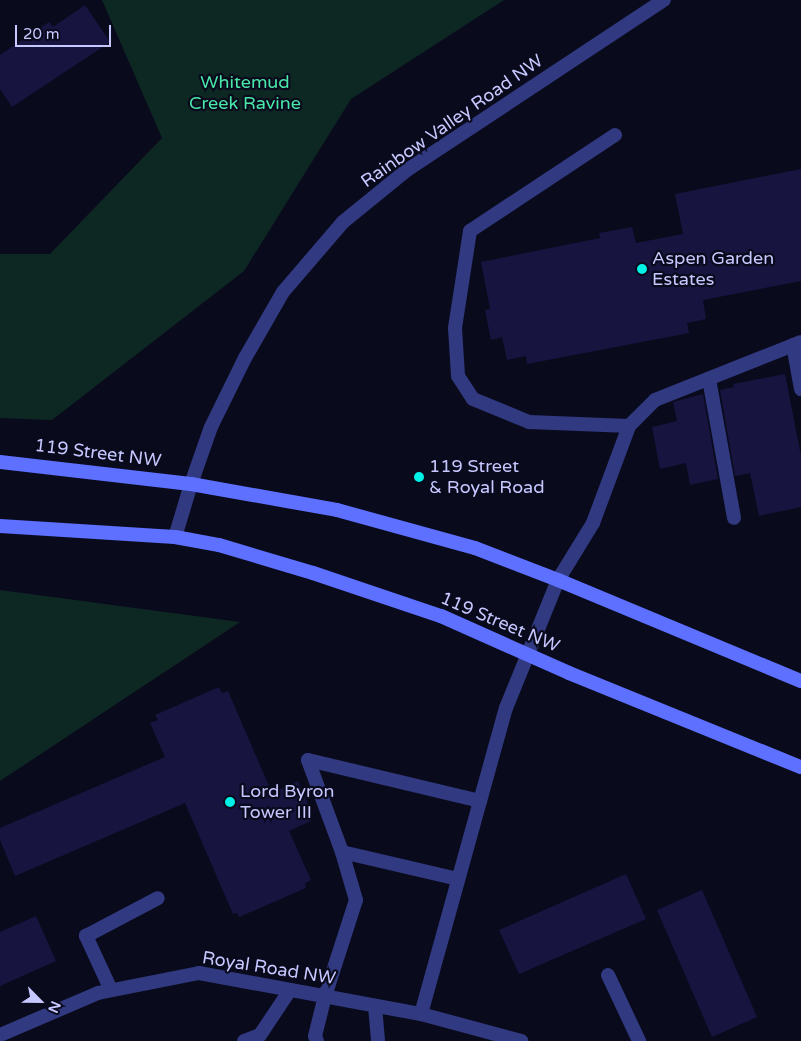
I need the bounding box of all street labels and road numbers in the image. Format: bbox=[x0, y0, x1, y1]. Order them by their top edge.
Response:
street label: Rainbow Valley Road NW bbox=[357, 50, 547, 192]
street label: 119 Street NW bbox=[33, 435, 163, 471]
street label: 119 Street NW bbox=[437, 587, 563, 657]
street label: Royal Road NW bbox=[201, 947, 337, 989]

